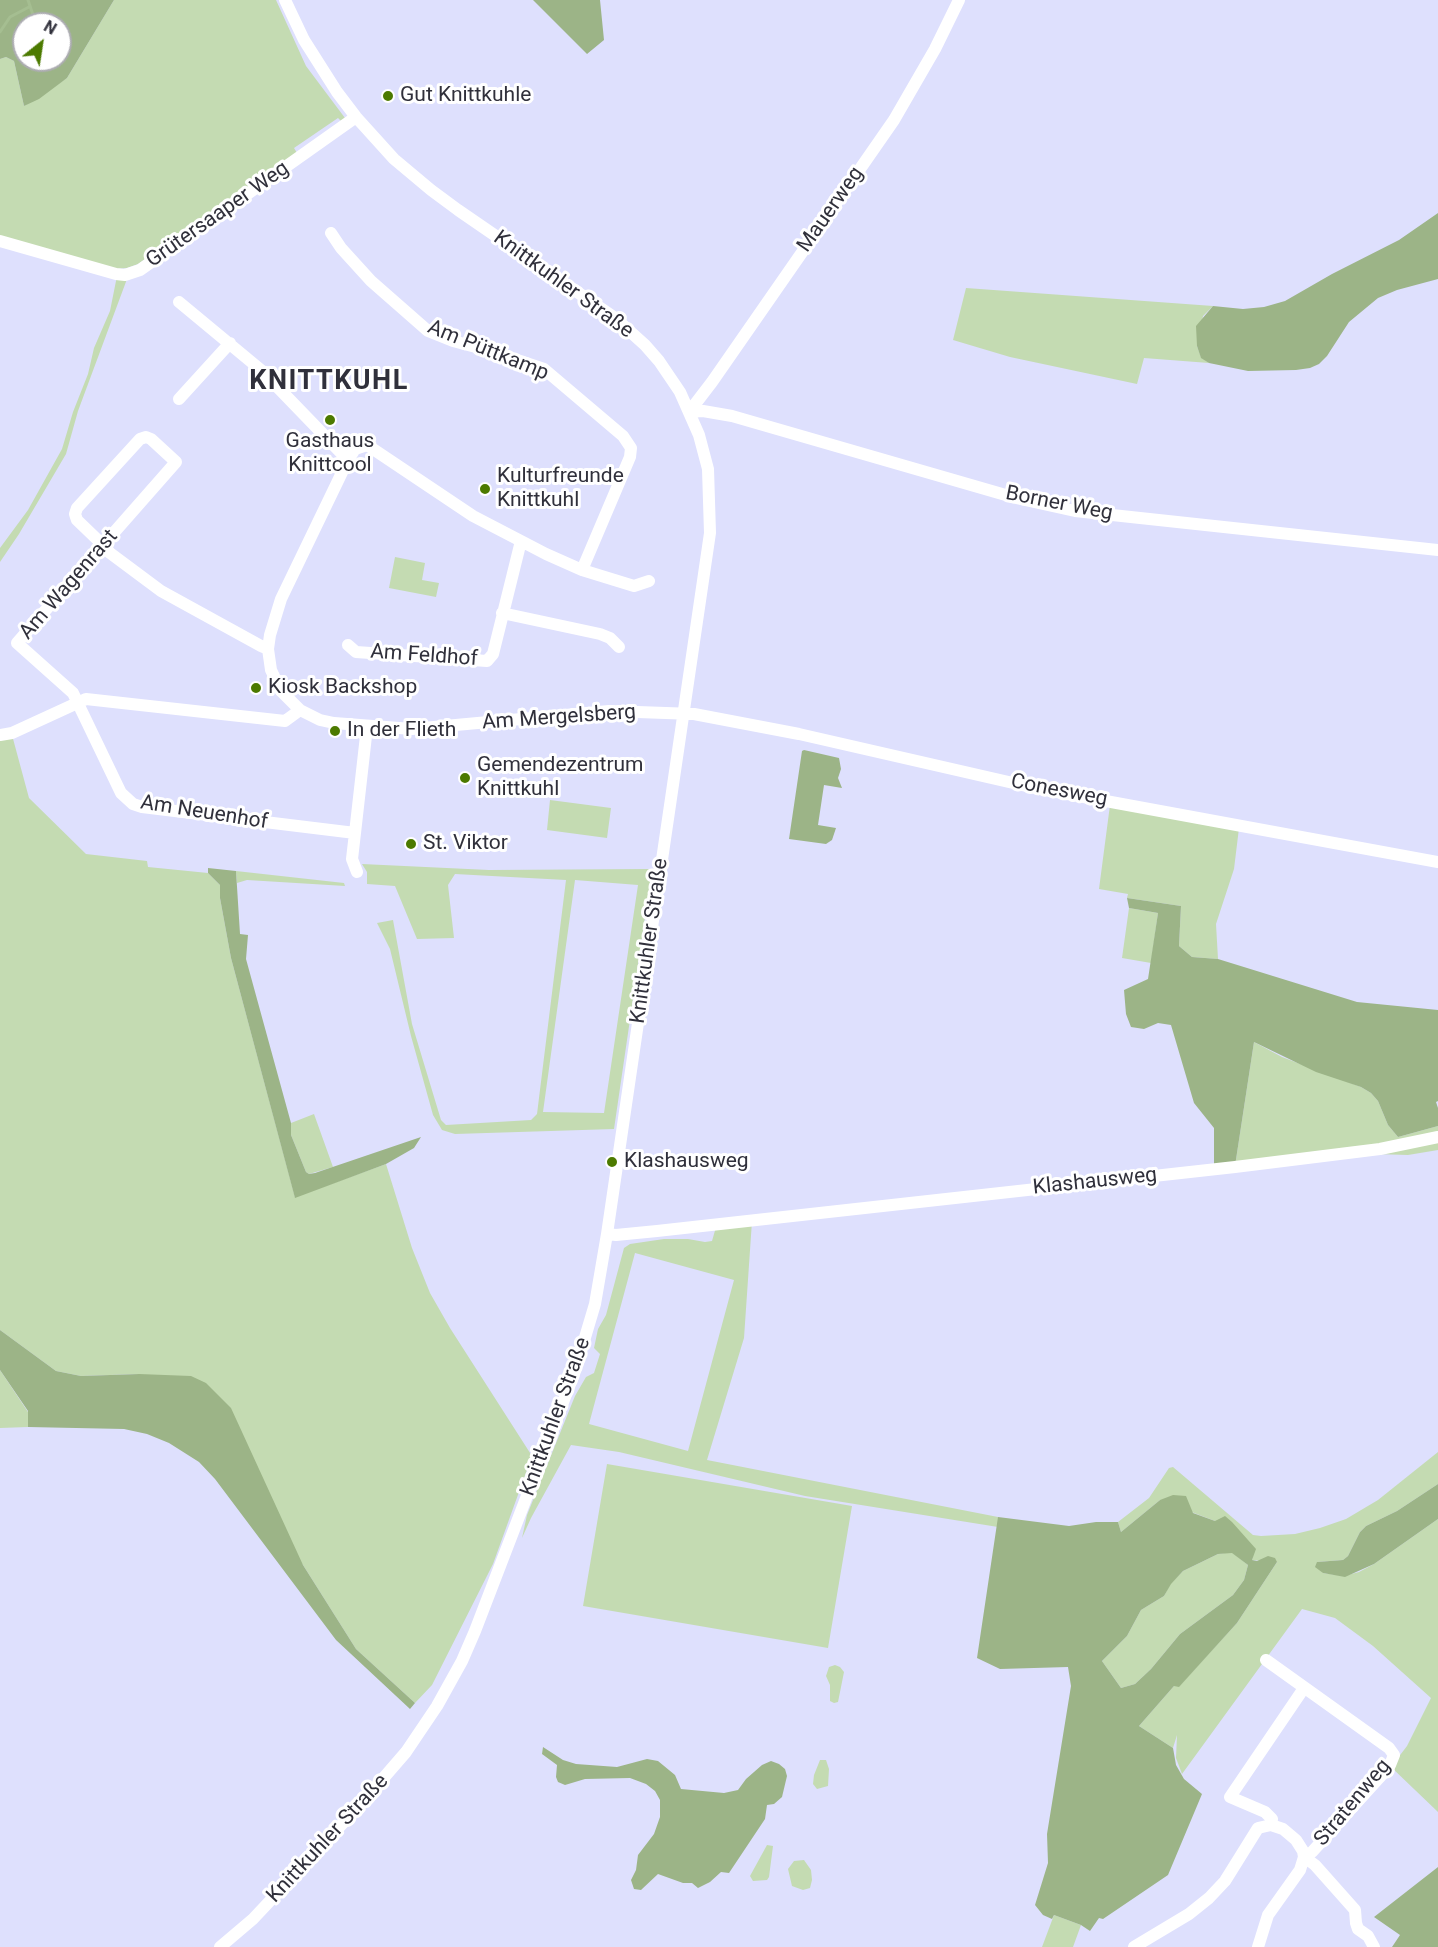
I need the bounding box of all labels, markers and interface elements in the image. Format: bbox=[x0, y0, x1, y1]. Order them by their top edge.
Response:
north arrow bbox=[12, 12, 72, 72]
text: N bbox=[41, 17, 60, 39]
place label: Gut Knittkuhle bbox=[400, 83, 531, 109]
marker: Gut Knittkuhle bbox=[381, 89, 395, 103]
street label: Grütersaaper Weg bbox=[142, 156, 294, 274]
street label: Mauerweg bbox=[792, 162, 870, 258]
street label: Knittkuhler Straße bbox=[488, 226, 638, 344]
street label: Am Püttkamp bbox=[424, 315, 552, 387]
district label: KNITTKUHL bbox=[249, 366, 409, 398]
marker: Gasthaus Knittcool bbox=[323, 413, 337, 427]
place label: Gasthaus Knittcool bbox=[286, 429, 374, 479]
place label: Kulturfreunde Knittkuhl bbox=[497, 464, 624, 514]
street label: Borner Weg bbox=[1003, 481, 1115, 527]
marker: Kulturfreunde Knittkuhl bbox=[478, 482, 492, 496]
street label: Am Wagenrast bbox=[14, 525, 124, 645]
street label: Am Feldhof bbox=[369, 640, 479, 672]
place label: Kiosk Backshop bbox=[268, 675, 417, 701]
marker: Kiosk Backshop bbox=[249, 681, 263, 695]
street label: Am Mergelsberg bbox=[481, 700, 637, 736]
place label: In der Flieth bbox=[347, 718, 456, 744]
marker: In der Flieth bbox=[328, 724, 342, 738]
place label: Gemendezentrum Knittkuhl bbox=[477, 753, 644, 803]
street label: Conesweg bbox=[1009, 769, 1109, 813]
marker: Gemendezentrum Knittkuhl bbox=[458, 771, 472, 785]
street label: Am Neuenhof bbox=[139, 790, 269, 836]
place label: St. Viktor bbox=[423, 831, 508, 857]
marker: St. Viktor bbox=[404, 837, 418, 851]
street label: Knittkuhler Straße bbox=[626, 857, 674, 1025]
place label: Klashausweg bbox=[624, 1149, 749, 1175]
marker: Klashausweg bbox=[605, 1155, 619, 1169]
street label: Klashausweg bbox=[1032, 1163, 1158, 1201]
street label: Knittkuhler Straße bbox=[516, 1334, 596, 1500]
street label: Stratenweg bbox=[1309, 1754, 1397, 1852]
street label: Knittkuhler Straße bbox=[262, 1769, 394, 1909]

